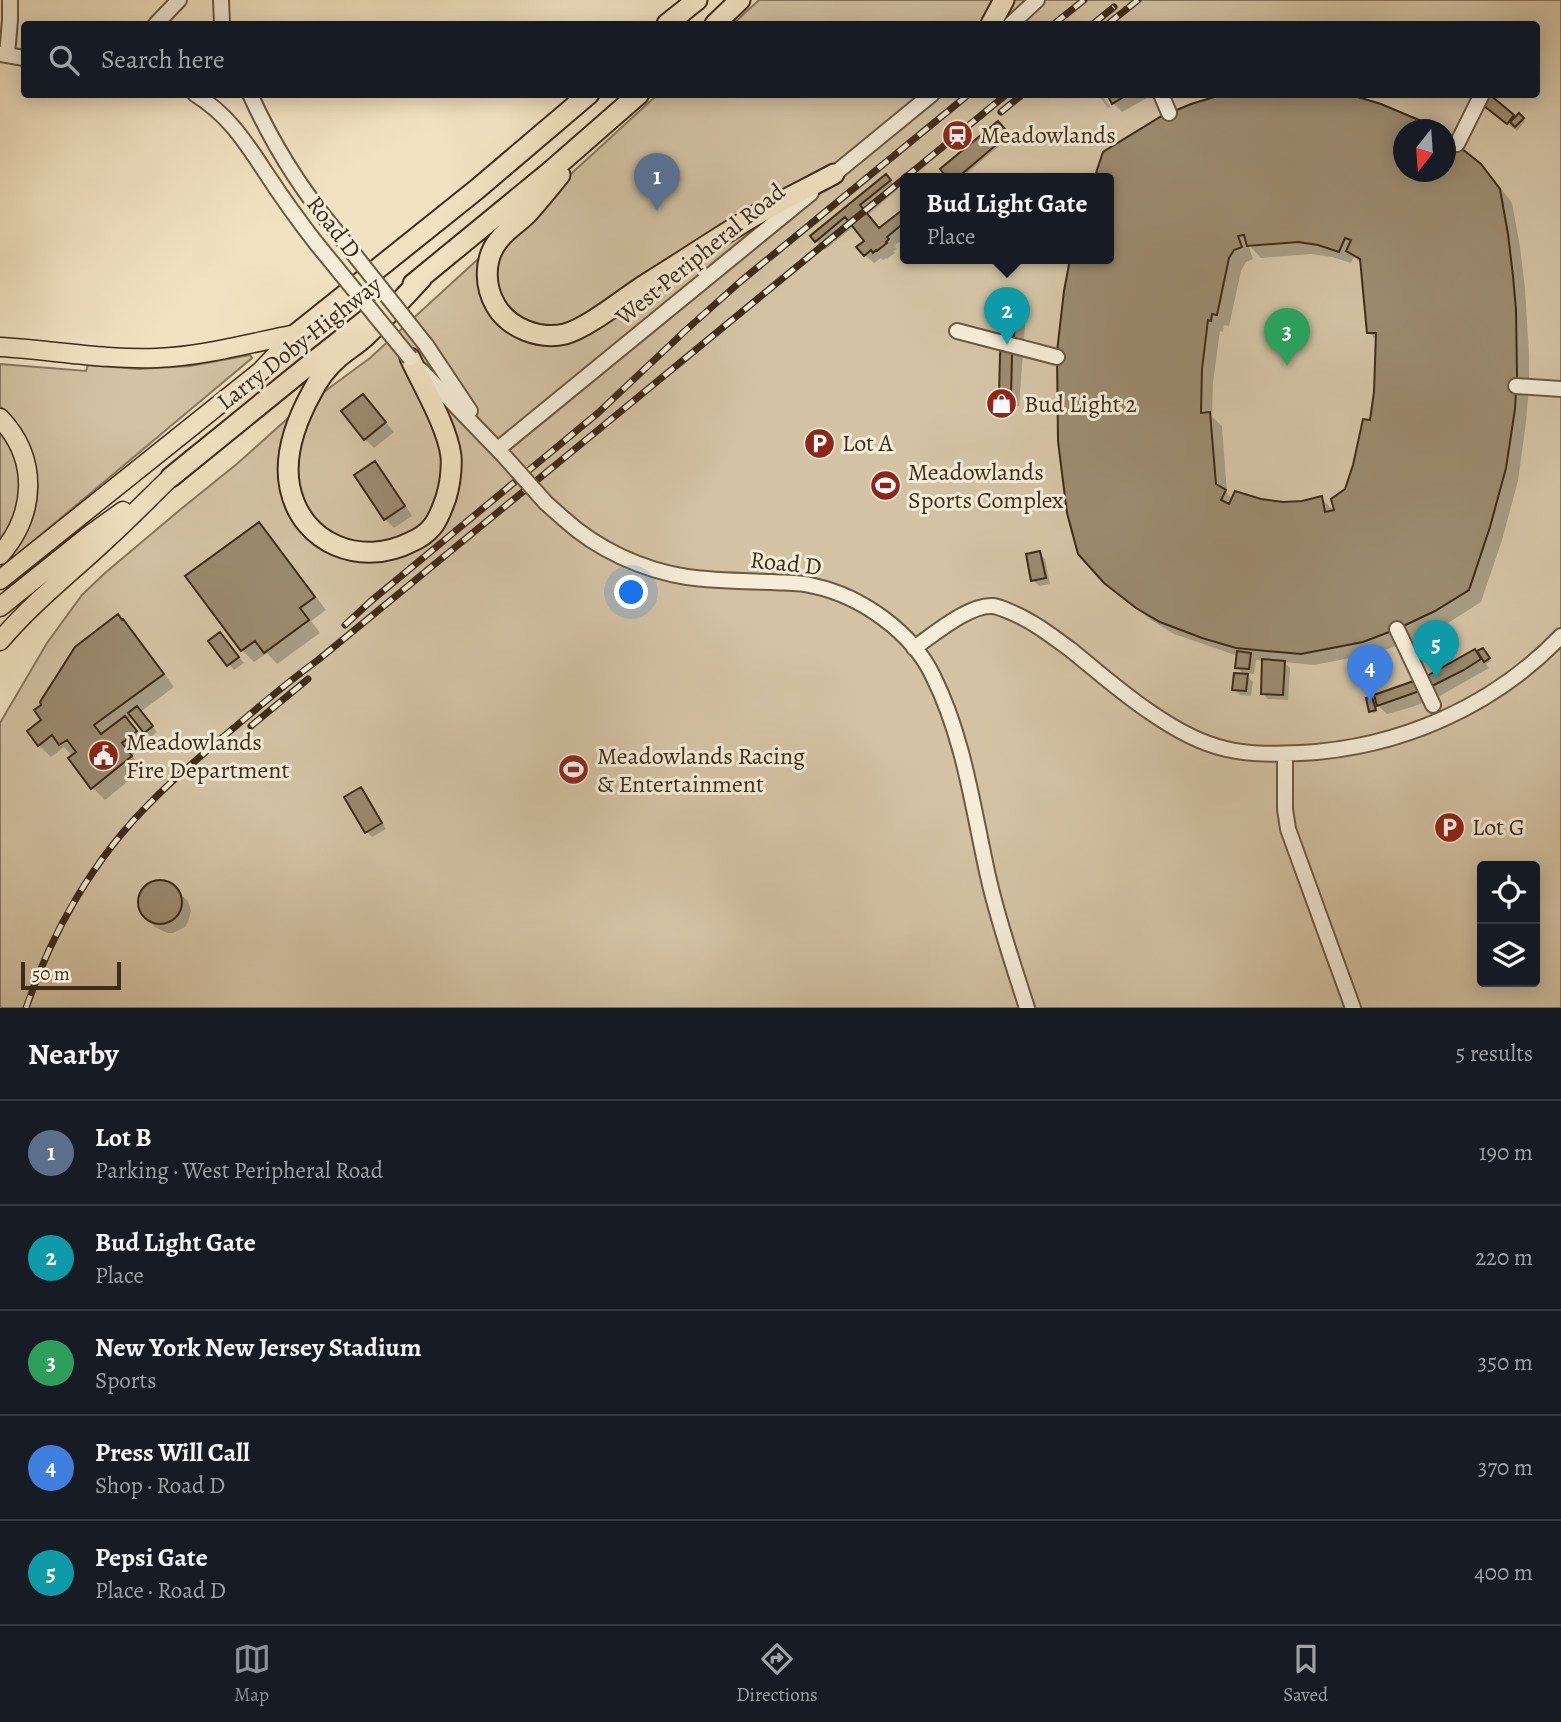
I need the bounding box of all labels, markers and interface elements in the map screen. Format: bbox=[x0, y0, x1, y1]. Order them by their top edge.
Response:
search box bbox=[21, 21, 1540, 98]
icon: search bbox=[45, 41, 83, 79]
text: Search here bbox=[101, 42, 225, 77]
station icon: Meadowlands bbox=[940, 118, 974, 152]
place label: Meadowlands bbox=[980, 119, 1116, 151]
north arrow bbox=[1393, 119, 1456, 182]
pin: 1 bbox=[634, 153, 680, 211]
popup bbox=[900, 173, 1114, 264]
street label: West Peripheral Road bbox=[608, 176, 792, 333]
text: Bud Light Gate bbox=[927, 186, 1087, 221]
street label: Road D bbox=[299, 189, 369, 265]
text: Place bbox=[927, 221, 975, 252]
street label: Larry Doby Highway bbox=[210, 268, 388, 417]
pin: 2 bbox=[984, 287, 1030, 345]
pin: 3 bbox=[1264, 308, 1310, 366]
shop icon: Bud Light 2 bbox=[984, 387, 1018, 421]
place label: Bud Light 2 bbox=[1024, 388, 1137, 420]
parking icon: Lot A bbox=[802, 426, 836, 460]
place label: Lot A bbox=[842, 427, 894, 459]
place label: Meadowlands Sports Complex bbox=[908, 456, 1064, 516]
sports icon: Meadowlands Sports Complex bbox=[868, 469, 902, 503]
street label: Road D bbox=[749, 543, 823, 583]
your location bbox=[614, 575, 648, 609]
pin: 5 bbox=[1413, 620, 1459, 678]
pin: 4 bbox=[1347, 644, 1393, 702]
place label: Meadowlands Fire Department bbox=[126, 726, 289, 786]
public building icon: Meadowlands Fire Department bbox=[86, 739, 120, 773]
place label: Meadowlands Racing & Entertainment bbox=[597, 740, 805, 800]
sports icon: Meadowlands Racing & Entertainment bbox=[557, 753, 591, 787]
parking icon: Lot G bbox=[1432, 810, 1466, 844]
place label: Lot G bbox=[1472, 811, 1525, 843]
map controls bbox=[1477, 861, 1540, 987]
button: locate bbox=[1477, 861, 1540, 924]
button: layers bbox=[1477, 924, 1540, 987]
scale bar bbox=[21, 959, 121, 991]
text: 50 m bbox=[32, 961, 70, 987]
text: Nearby bbox=[28, 1034, 119, 1074]
text: 5 results bbox=[1456, 1038, 1533, 1069]
text: Lot B bbox=[95, 1120, 152, 1155]
text: 1 bbox=[47, 1137, 55, 1168]
text: 190 m bbox=[1479, 1137, 1533, 1168]
text: Parking · West Peripheral Road bbox=[95, 1155, 383, 1186]
text: Bud Light Gate bbox=[95, 1225, 256, 1260]
text: 2 bbox=[45, 1242, 57, 1273]
text: 220 m bbox=[1475, 1242, 1533, 1273]
text: Place bbox=[95, 1260, 144, 1291]
text: New York New Jersey Stadium bbox=[95, 1330, 421, 1365]
text: 3 bbox=[46, 1347, 56, 1378]
text: 350 m bbox=[1478, 1347, 1533, 1378]
text: Sports bbox=[95, 1365, 156, 1396]
text: Press Will Call bbox=[95, 1435, 250, 1470]
text: 4 bbox=[46, 1452, 56, 1483]
text: 370 m bbox=[1478, 1452, 1533, 1483]
text: Shop · Road D bbox=[95, 1470, 225, 1501]
text: Pepsi Gate bbox=[95, 1540, 208, 1575]
text: 5 bbox=[46, 1557, 56, 1588]
text: 400 m bbox=[1474, 1557, 1533, 1588]
text: Place · Road D bbox=[95, 1575, 226, 1606]
tab: Map bbox=[233, 1640, 271, 1708]
tab: Directions bbox=[736, 1640, 818, 1708]
tab: Saved bbox=[1283, 1640, 1328, 1708]

